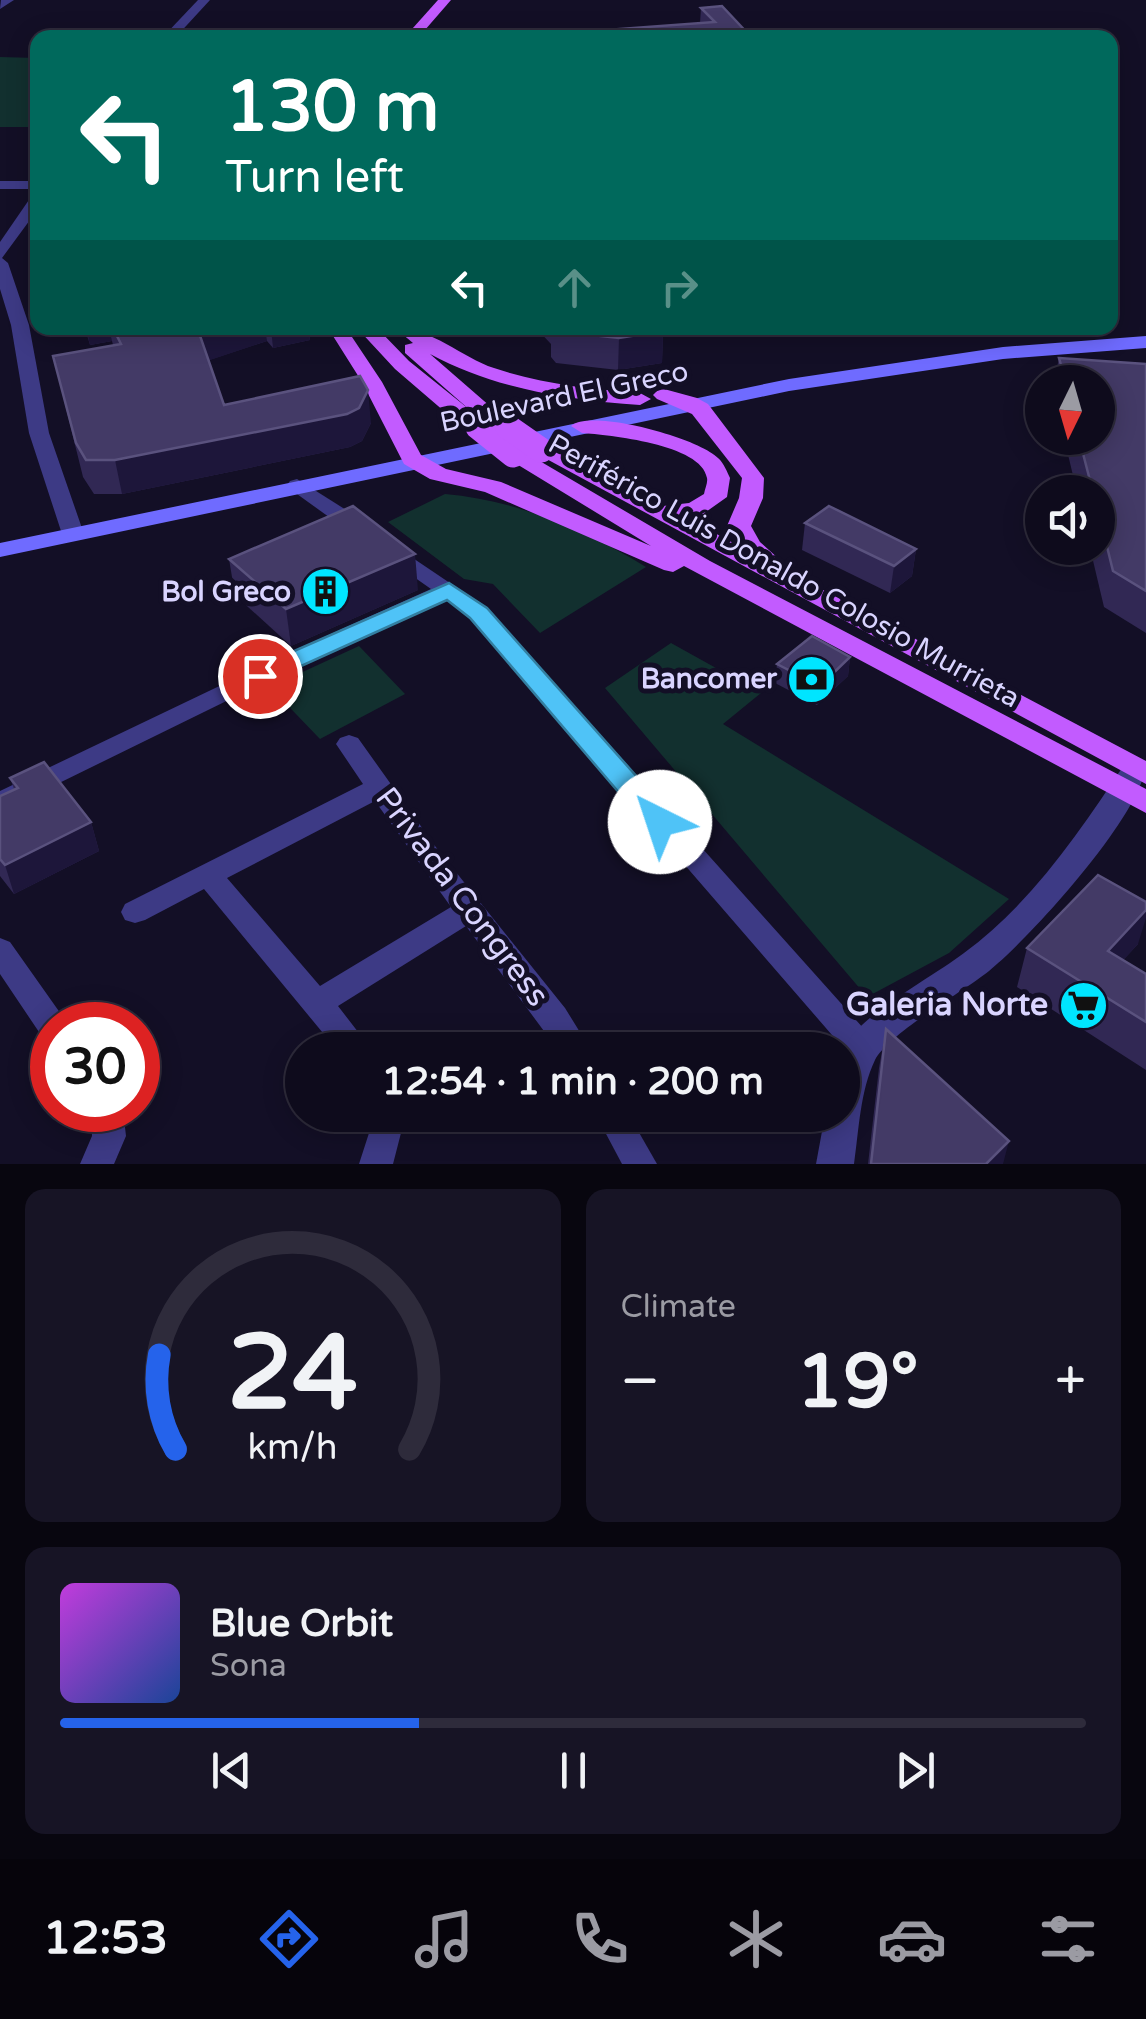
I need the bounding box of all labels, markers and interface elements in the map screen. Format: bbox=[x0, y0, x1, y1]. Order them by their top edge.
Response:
text: 130 m bbox=[225, 66, 439, 150]
icon: left bbox=[60, 70, 190, 200]
text: Turn left bbox=[225, 151, 404, 205]
icon: left bbox=[442, 260, 497, 315]
icon: ahead bbox=[547, 260, 602, 315]
icon: right bbox=[652, 260, 707, 315]
street label: Boulevard El Greco bbox=[437, 354, 691, 440]
north arrow bbox=[1025, 365, 1115, 455]
map controls bbox=[1025, 365, 1115, 565]
street label: Periférico Luis Donaldo Colosio Murrieta bbox=[542, 427, 1026, 715]
button: sound bbox=[1025, 475, 1115, 565]
building icon: Bol Greco bbox=[300, 566, 352, 618]
place label: Bol Greco bbox=[161, 575, 291, 609]
pin bbox=[218, 634, 303, 719]
icon: arrive bbox=[233, 649, 288, 704]
bank icon: Bancomer bbox=[786, 653, 838, 705]
place label: Bancomer bbox=[641, 662, 778, 696]
position arrow bbox=[608, 770, 712, 874]
street label: Privada Congress bbox=[367, 780, 557, 1014]
supermarket icon: Galeria Norte bbox=[1057, 979, 1109, 1031]
place label: Galeria Norte bbox=[846, 986, 1048, 1024]
speed limit sign: 30 bbox=[30, 1002, 160, 1132]
text: 12:54 · 1 min · 200 m bbox=[381, 1059, 764, 1105]
text: Climate bbox=[621, 1288, 736, 1326]
text: 24 bbox=[227, 1312, 358, 1437]
text: 19° bbox=[796, 1337, 919, 1427]
text: − bbox=[621, 1349, 660, 1415]
text: + bbox=[1055, 1349, 1086, 1415]
text: km/h bbox=[248, 1426, 338, 1469]
text: Blue Orbit bbox=[210, 1601, 393, 1647]
text: Sona bbox=[210, 1647, 287, 1685]
icon: previous bbox=[204, 1743, 259, 1798]
icon: pause bbox=[546, 1743, 601, 1798]
icon: next bbox=[888, 1743, 943, 1798]
icon: directions bbox=[254, 1904, 324, 1974]
icon: music bbox=[409, 1904, 479, 1974]
icon: phone bbox=[565, 1904, 635, 1974]
icon: climate bbox=[721, 1904, 791, 1974]
icon: car bbox=[877, 1904, 947, 1974]
icon: filters bbox=[1033, 1904, 1103, 1974]
text: 12:53 bbox=[43, 1912, 168, 1966]

